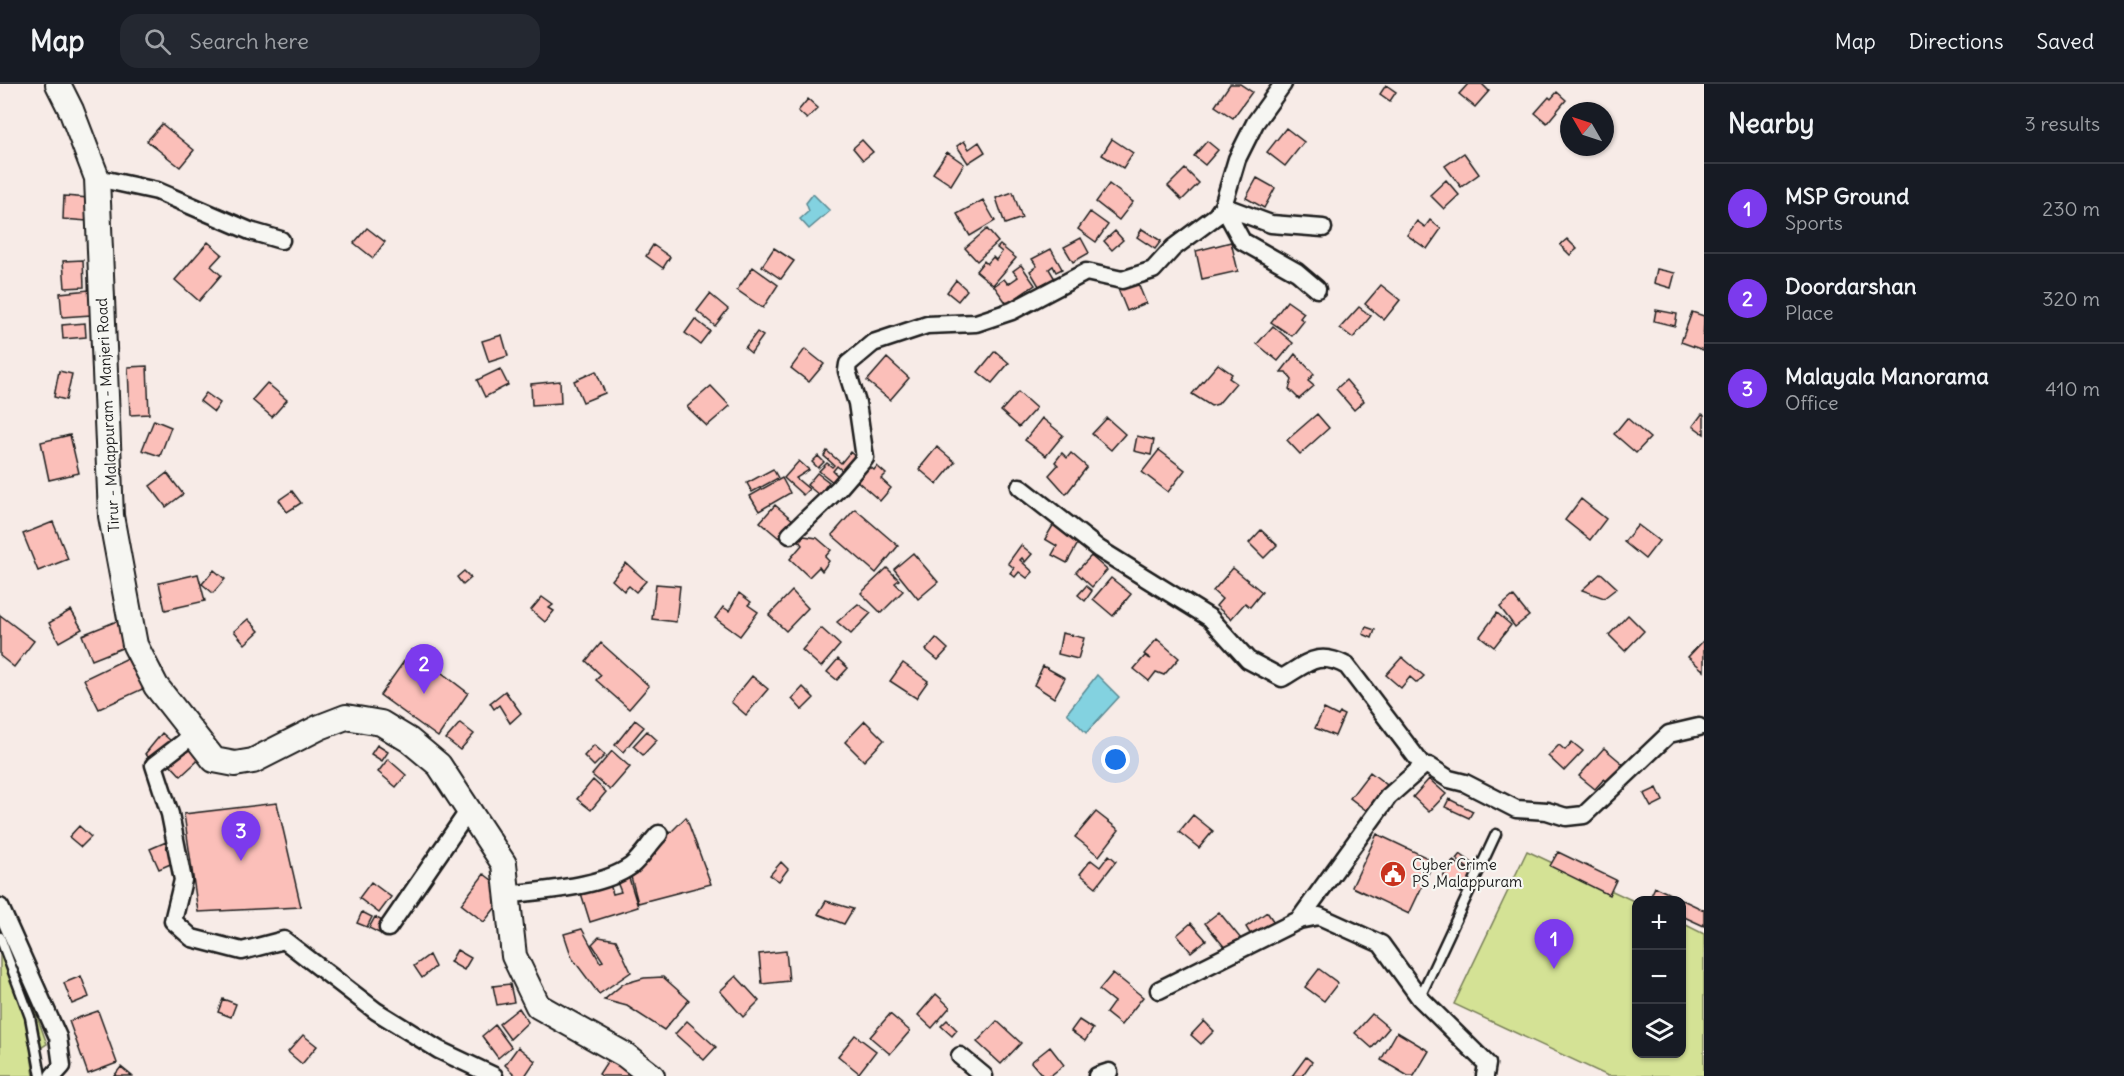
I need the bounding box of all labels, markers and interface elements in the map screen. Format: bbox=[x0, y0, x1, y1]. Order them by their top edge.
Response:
search box bbox=[120, 14, 540, 68]
text: Map bbox=[30, 23, 84, 59]
icon: search bbox=[141, 25, 174, 58]
text: Search here bbox=[189, 27, 309, 55]
text: Map bbox=[1835, 28, 1876, 55]
text: Directions bbox=[1909, 28, 2003, 55]
text: Saved bbox=[2036, 28, 2094, 55]
north arrow bbox=[1560, 102, 1614, 156]
text: Nearby bbox=[1728, 107, 1814, 140]
text: 3 results bbox=[2024, 111, 2100, 136]
text: MSP Ground bbox=[1785, 182, 1909, 210]
text: 1 bbox=[1744, 196, 1751, 221]
text: 230 m bbox=[2042, 196, 2100, 221]
text: Sports bbox=[1785, 210, 1843, 235]
text: Doordarshan bbox=[1785, 272, 1917, 300]
text: 2 bbox=[1742, 286, 1753, 311]
text: 320 m bbox=[2042, 286, 2100, 311]
street label: Tirur - Malappuram - Manjeri Road bbox=[92, 297, 123, 533]
text: Place bbox=[1785, 300, 1833, 325]
text: Malayala Manorama bbox=[1785, 362, 1989, 390]
text: 3 bbox=[1742, 376, 1753, 401]
text: 410 m bbox=[2045, 376, 2100, 401]
text: Office bbox=[1785, 390, 1839, 415]
pin: 2 bbox=[404, 644, 444, 694]
your location bbox=[1101, 745, 1130, 774]
pin: 3 bbox=[222, 812, 260, 861]
place label: Cyber Crime PS ,Malappuram bbox=[1412, 855, 1522, 891]
public building icon: Cyber Crime PS ,Malappuram bbox=[1378, 859, 1408, 889]
map controls bbox=[1632, 896, 1686, 1058]
button: + bbox=[1632, 896, 1686, 950]
pin: 1 bbox=[1534, 920, 1574, 969]
button: − bbox=[1632, 950, 1686, 1004]
button: layers bbox=[1632, 1004, 1686, 1058]

